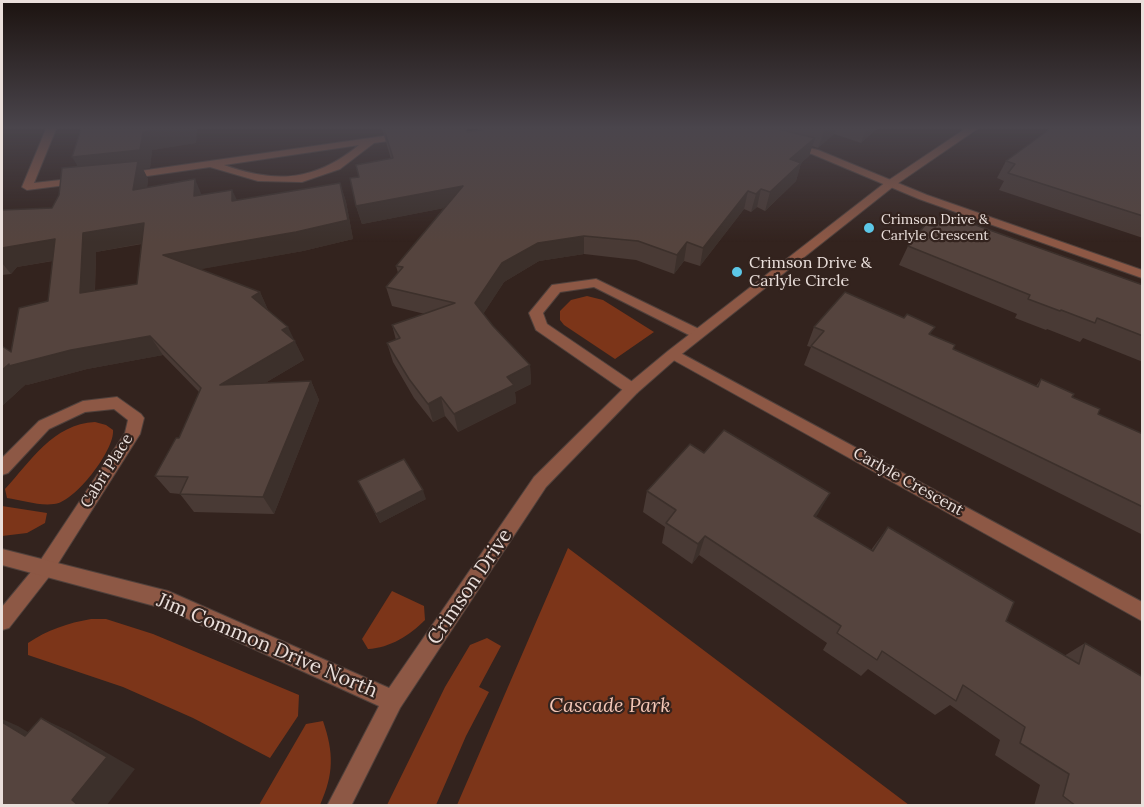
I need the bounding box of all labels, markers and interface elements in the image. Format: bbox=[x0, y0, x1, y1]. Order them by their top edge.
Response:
place label: Crimson Drive & Carlyle Crescent bbox=[881, 212, 989, 244]
marker: Crimson Drive & Carlyle Crescent bbox=[862, 221, 876, 235]
place label: Crimson Drive & Carlyle Circle bbox=[749, 253, 872, 291]
marker: Crimson Drive & Carlyle Circle bbox=[730, 265, 744, 279]
street label: Cabri Place bbox=[77, 430, 137, 512]
street label: Carlyle Crescent bbox=[850, 444, 966, 520]
street label: Crimson Drive bbox=[422, 525, 518, 649]
street label: Jim Common Drive North bbox=[153, 589, 381, 703]
park label: Cascade Park bbox=[549, 694, 671, 718]

